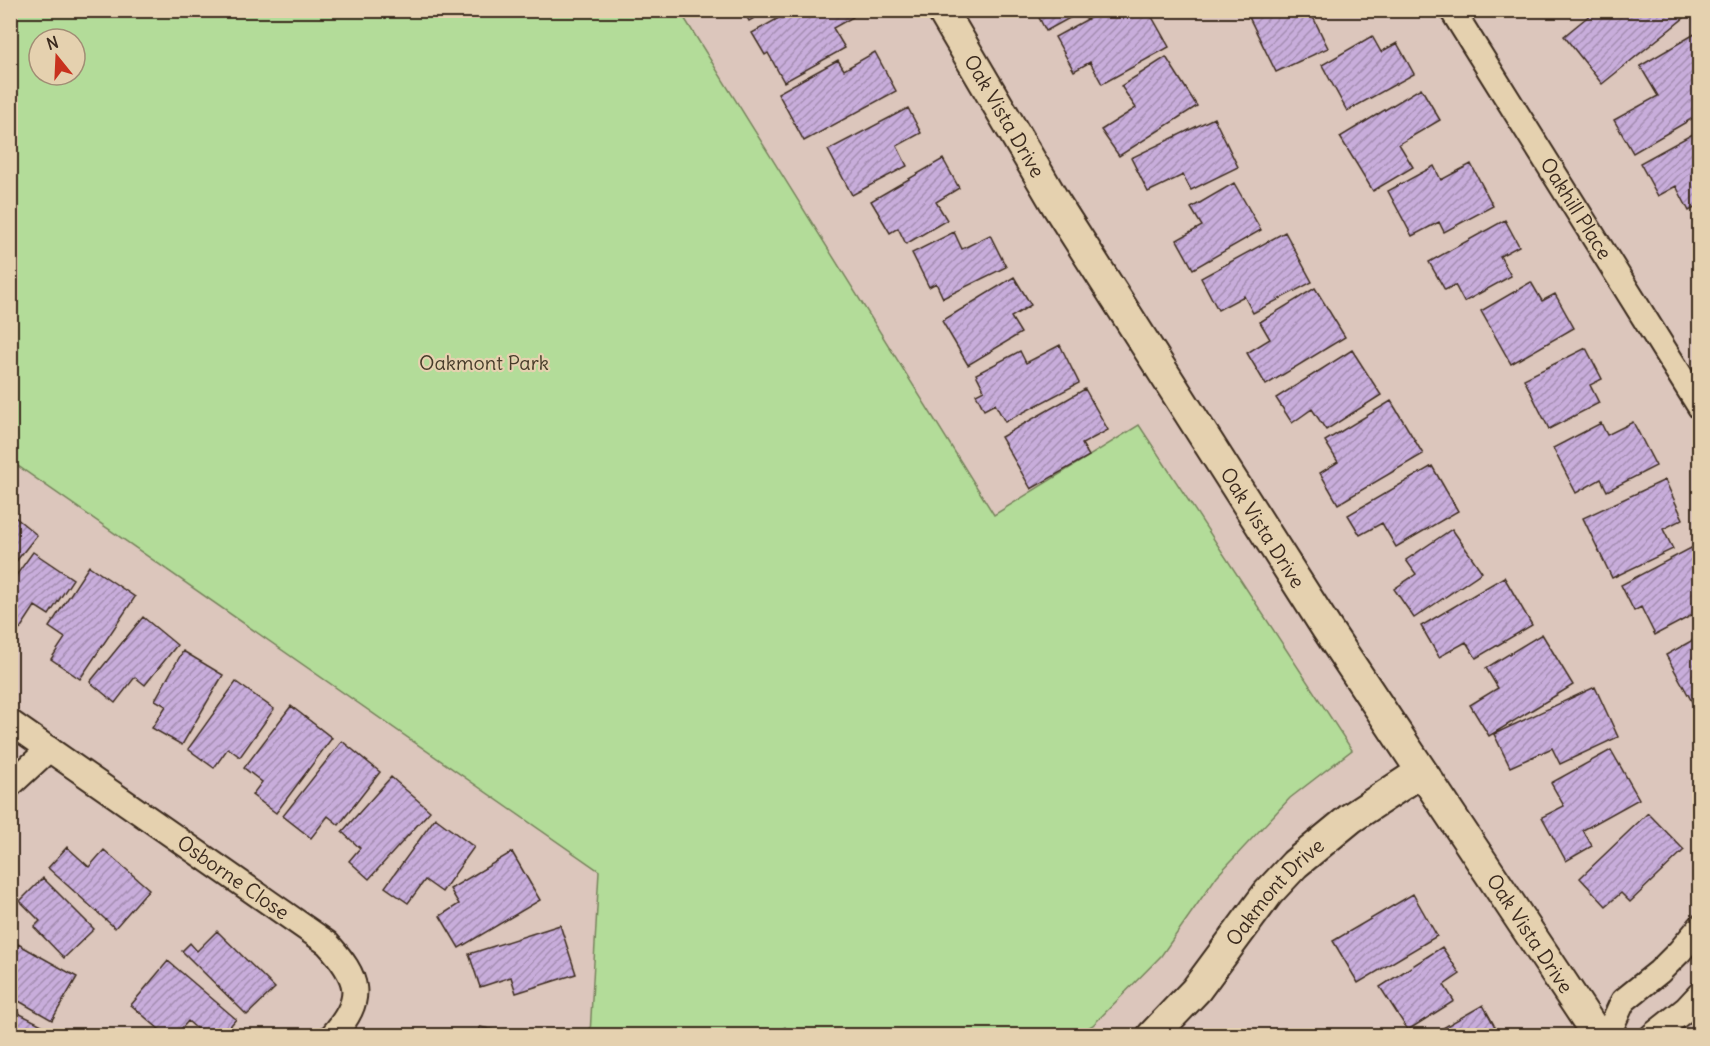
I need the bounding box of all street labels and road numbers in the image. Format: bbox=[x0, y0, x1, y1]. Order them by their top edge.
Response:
street label: Oak Vista Drive bbox=[959, 50, 1051, 182]
street label: Oakhill Place bbox=[1535, 153, 1618, 264]
street label: Oak Vista Drive bbox=[1215, 462, 1311, 592]
street label: Osborne Close bbox=[173, 829, 294, 925]
street label: Oakmont Drive bbox=[1220, 832, 1329, 950]
street label: Oak Vista Drive bbox=[1482, 869, 1579, 998]

